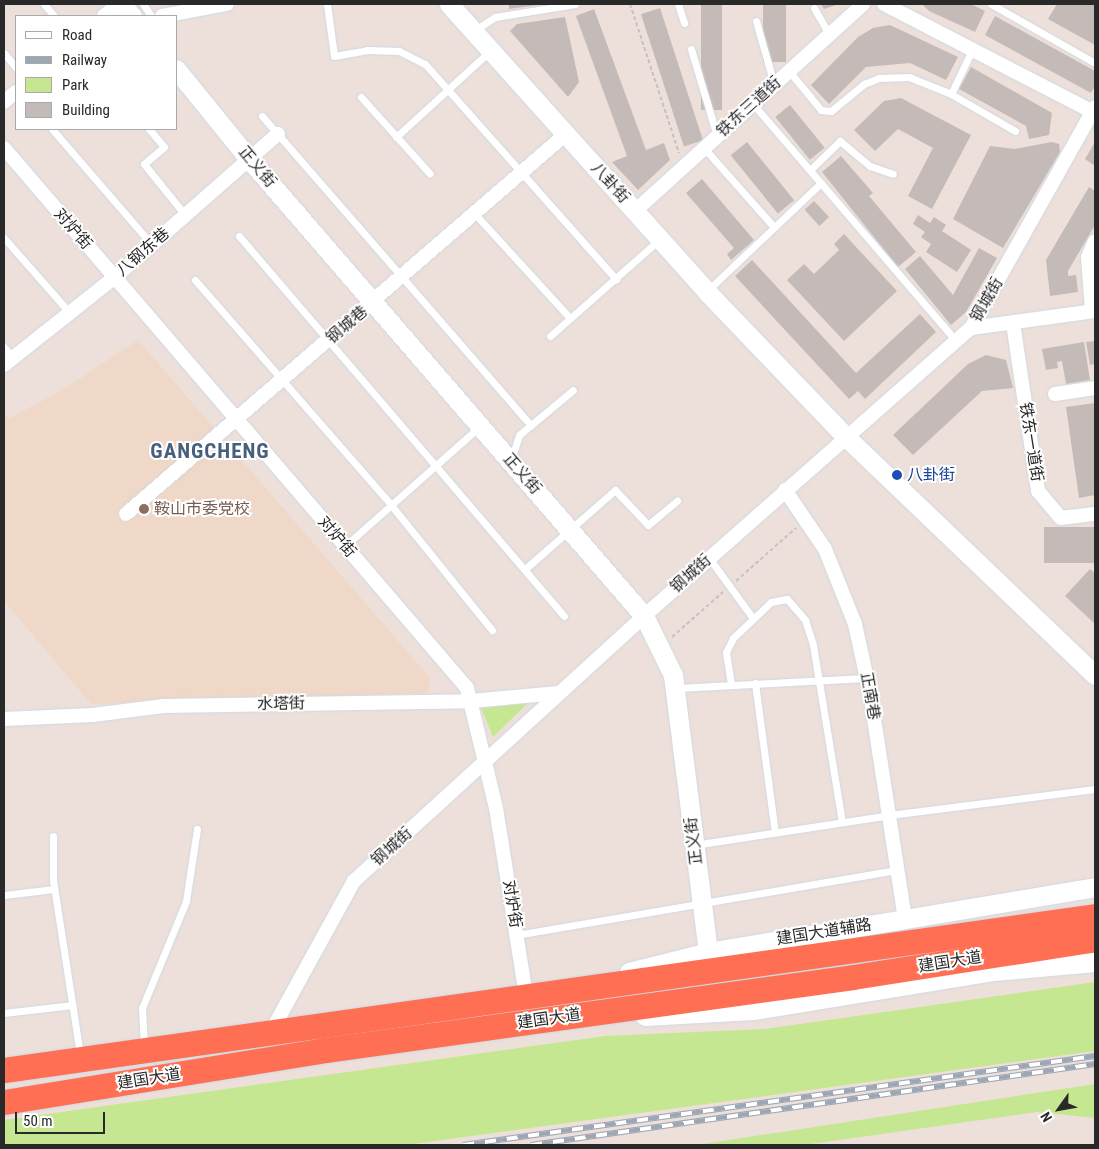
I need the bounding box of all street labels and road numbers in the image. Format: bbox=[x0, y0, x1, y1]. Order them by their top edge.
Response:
street label: 铁东三道街 bbox=[713, 73, 785, 141]
street label: 正义街 bbox=[234, 142, 280, 192]
street label: 八卦街 bbox=[587, 159, 633, 207]
street label: 对炉街 bbox=[50, 205, 96, 253]
street label: 八钢东巷 bbox=[113, 224, 173, 280]
street label: 钢城街 bbox=[967, 274, 1007, 326]
street label: 钢城巷 bbox=[323, 302, 371, 348]
street label: 铁东一道街 bbox=[1015, 401, 1047, 483]
street label: 正义街 bbox=[499, 450, 545, 498]
street label: 对炉街 bbox=[314, 513, 360, 561]
street label: 钢城街 bbox=[667, 551, 715, 597]
street label: 正南巷 bbox=[856, 671, 884, 721]
street label: 水塔街 bbox=[257, 694, 305, 714]
street label: 正义街 bbox=[682, 816, 706, 866]
street label: 钢城街 bbox=[368, 824, 416, 870]
street label: 对炉街 bbox=[499, 879, 525, 929]
street label: 建国大道辅路 bbox=[775, 915, 873, 949]
street label: 建国大道 bbox=[917, 948, 983, 976]
street label: 建国大道 bbox=[516, 1005, 582, 1033]
street label: 建国大道 bbox=[116, 1065, 182, 1093]

